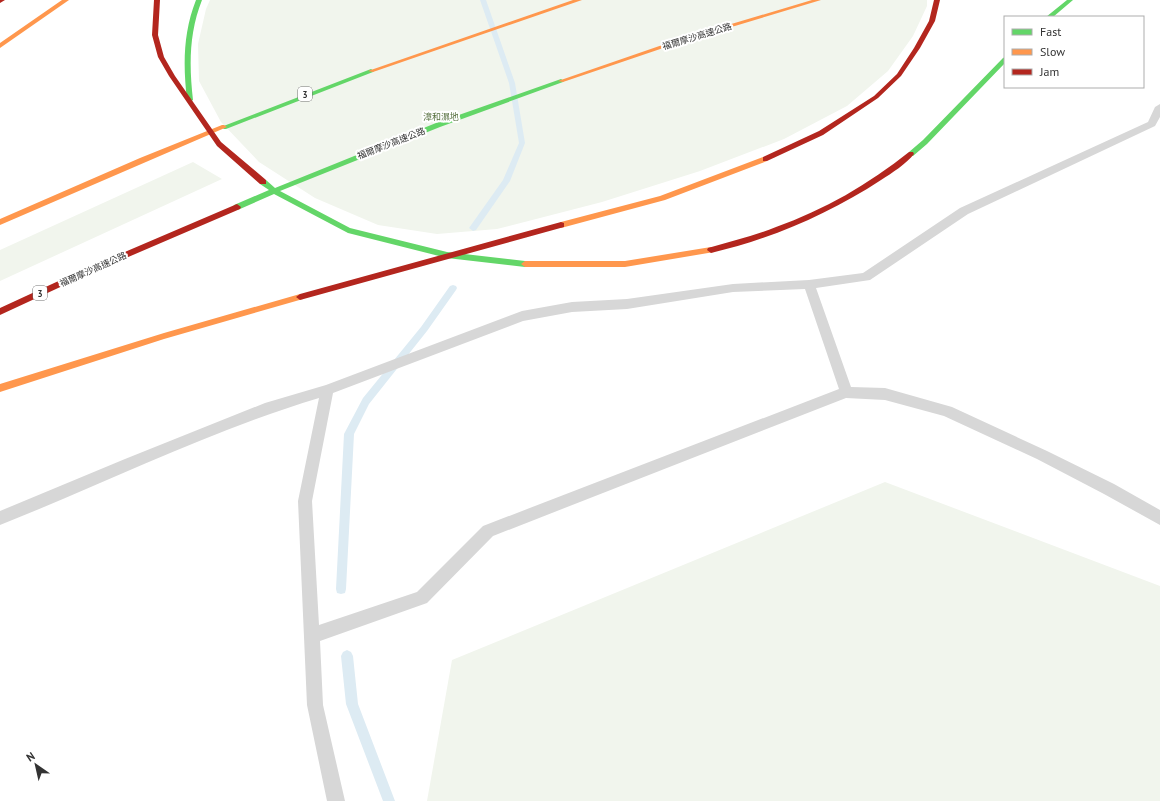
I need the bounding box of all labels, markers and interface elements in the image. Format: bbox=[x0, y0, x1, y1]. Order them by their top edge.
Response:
legend bbox=[1004, 16, 1144, 88]
street label: 福爾摩沙高速公路 bbox=[661, 20, 733, 52]
text: Fast bbox=[1040, 24, 1061, 39]
text: Slow bbox=[1040, 44, 1065, 59]
text: Jam bbox=[1039, 64, 1059, 79]
road number: 3 bbox=[298, 87, 312, 101]
park label: 漳和濕地 bbox=[423, 111, 459, 122]
street label: 福爾摩沙高速公路 bbox=[355, 125, 427, 161]
street label: 福爾摩沙高速公路 bbox=[58, 249, 128, 289]
road number: 3 bbox=[33, 286, 47, 300]
north arrow bbox=[16, 745, 56, 785]
text: N bbox=[23, 749, 37, 765]

